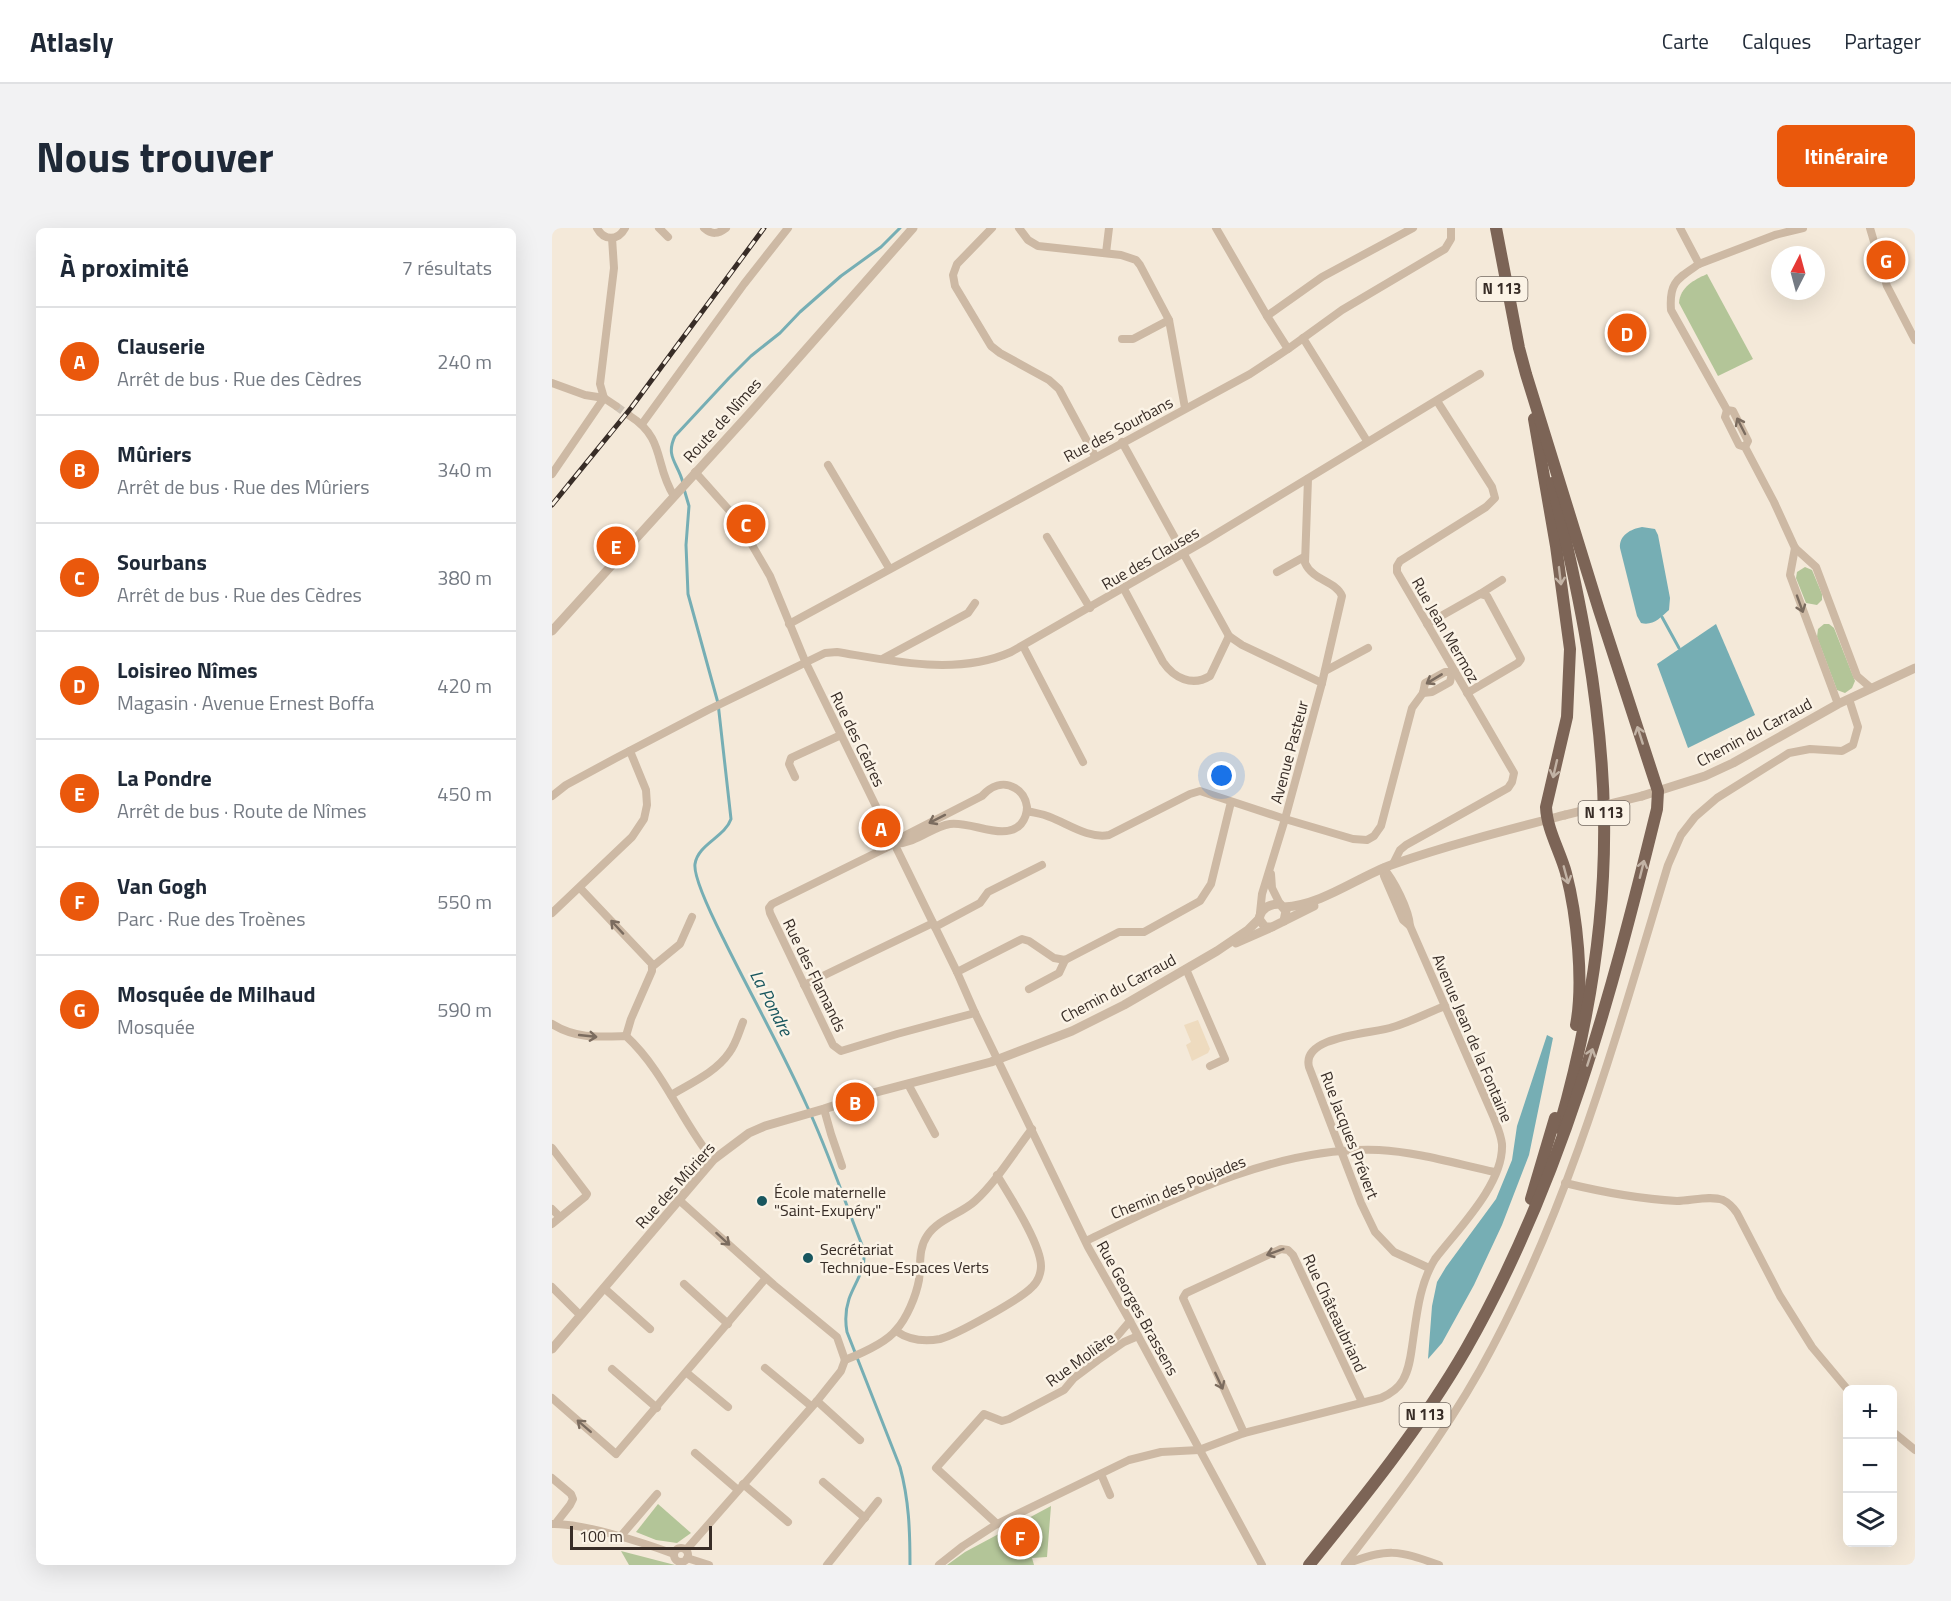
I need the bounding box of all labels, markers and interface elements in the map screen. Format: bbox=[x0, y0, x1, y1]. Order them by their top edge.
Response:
text: Atlasly bbox=[30, 20, 113, 63]
text: Carte bbox=[1662, 25, 1709, 57]
text: Calques bbox=[1742, 25, 1811, 57]
text: Partager bbox=[1844, 25, 1921, 57]
text: Nous trouver bbox=[36, 124, 274, 188]
button: Itinéraire bbox=[1777, 125, 1915, 187]
pin: G bbox=[1866, 237, 1906, 282]
north arrow bbox=[1771, 246, 1825, 300]
text: À proximité bbox=[60, 248, 189, 287]
text: 7 résultats bbox=[402, 252, 492, 283]
road number: N 113 bbox=[1476, 277, 1528, 301]
pin: D bbox=[1608, 310, 1646, 356]
text: Clauserie bbox=[117, 329, 205, 363]
text: A bbox=[73, 346, 86, 377]
text: 240 m bbox=[437, 346, 492, 377]
text: Arrêt de bus · Rue des Cèdres bbox=[117, 363, 362, 394]
street label: Route de Nîmes bbox=[677, 372, 767, 468]
street label: Rue des Sourbans bbox=[1059, 390, 1177, 468]
one-way arrow bbox=[1734, 418, 1746, 436]
text: Mûriers bbox=[117, 437, 192, 471]
text: B bbox=[73, 454, 86, 485]
text: 340 m bbox=[437, 454, 492, 485]
text: Arrêt de bus · Rue des Mûriers bbox=[117, 471, 369, 502]
pin: C bbox=[726, 502, 766, 546]
street label: Rue des Clauses bbox=[1097, 520, 1203, 596]
pin: E bbox=[596, 524, 636, 568]
text: Sourbans bbox=[117, 545, 207, 579]
text: C bbox=[74, 562, 85, 593]
text: 380 m bbox=[437, 562, 492, 593]
one-way arrow bbox=[1555, 566, 1566, 586]
street label: Rue Jean Mermoz bbox=[1406, 573, 1486, 687]
text: Arrêt de bus · Rue des Cèdres bbox=[117, 579, 362, 610]
one-way arrow bbox=[1796, 594, 1807, 613]
text: Loisireo Nîmes bbox=[117, 653, 258, 687]
text: D bbox=[73, 670, 86, 701]
text: 420 m bbox=[437, 670, 492, 701]
one-way arrow bbox=[1426, 673, 1443, 685]
text: Magasin · Avenue Ernest Boffa bbox=[117, 687, 374, 718]
street label: Rue des Cèdres bbox=[825, 687, 891, 791]
street label: Chemin du Carraud bbox=[1692, 691, 1816, 773]
street label: Avenue Pasteur bbox=[1264, 697, 1314, 806]
one-way arrow bbox=[1634, 726, 1645, 745]
one-way arrow bbox=[1549, 760, 1561, 779]
text: La Pondre bbox=[117, 761, 212, 795]
your location bbox=[1207, 761, 1236, 790]
text: E bbox=[74, 778, 85, 809]
text: 450 m bbox=[437, 778, 492, 809]
text: Arrêt de bus · Route de Nîmes bbox=[117, 795, 367, 826]
road number: N 113 bbox=[1578, 801, 1630, 825]
pin: A bbox=[862, 806, 900, 850]
one-way arrow bbox=[929, 814, 947, 825]
one-way arrow bbox=[1637, 860, 1648, 879]
one-way arrow bbox=[1561, 865, 1573, 884]
text: Van Gogh bbox=[117, 869, 207, 903]
text: F bbox=[74, 886, 85, 917]
text: 550 m bbox=[437, 886, 492, 917]
text: Parc · Rue des Troènes bbox=[117, 903, 305, 934]
street label: Rue des Flamands bbox=[777, 914, 853, 1036]
one-way arrow bbox=[610, 920, 624, 935]
street label: Chemin du Carraud bbox=[1056, 947, 1180, 1029]
street label: Avenue Jean de la Fontaine bbox=[1427, 950, 1519, 1126]
water label: La Pondre bbox=[743, 965, 800, 1042]
text: Mosquée de Milhaud bbox=[117, 977, 316, 1011]
text: G bbox=[73, 994, 86, 1025]
text: 590 m bbox=[437, 994, 492, 1025]
text: Mosquée bbox=[117, 1011, 195, 1042]
one-way arrow bbox=[578, 1031, 597, 1042]
one-way arrow bbox=[1586, 1048, 1597, 1067]
street label: Rue Jacques Prévert bbox=[1315, 1068, 1386, 1203]
pin: B bbox=[836, 1080, 874, 1124]
street label: Rue des Mûriers bbox=[629, 1136, 721, 1234]
street label: Chemin des Poujades bbox=[1107, 1149, 1249, 1225]
place label: École maternelle "Saint-Exupéry" bbox=[774, 1180, 886, 1222]
marker: École maternelle "Saint-Exupéry" bbox=[755, 1194, 769, 1208]
one-way arrow bbox=[715, 1232, 730, 1246]
street label: Rue Georges Brassens bbox=[1091, 1236, 1185, 1380]
place label: Secrétariat Technique-Espaces Verts bbox=[820, 1237, 989, 1279]
one-way arrow bbox=[1266, 1248, 1285, 1259]
street label: Rue Châteaubriand bbox=[1297, 1250, 1373, 1376]
marker: Secrétariat Technique-Espaces Verts bbox=[801, 1251, 815, 1265]
street label: Rue Molière bbox=[1040, 1326, 1120, 1392]
one-way arrow bbox=[1214, 1371, 1226, 1389]
map controls bbox=[1843, 1385, 1897, 1547]
button: + bbox=[1843, 1385, 1897, 1439]
road number: N 113 bbox=[1400, 1403, 1450, 1427]
one-way arrow bbox=[577, 1419, 592, 1433]
button: − bbox=[1843, 1439, 1897, 1493]
button: layers bbox=[1843, 1493, 1897, 1547]
pin: F bbox=[1000, 1514, 1040, 1560]
scale bar bbox=[570, 1523, 712, 1550]
text: 100 m bbox=[579, 1524, 623, 1548]

